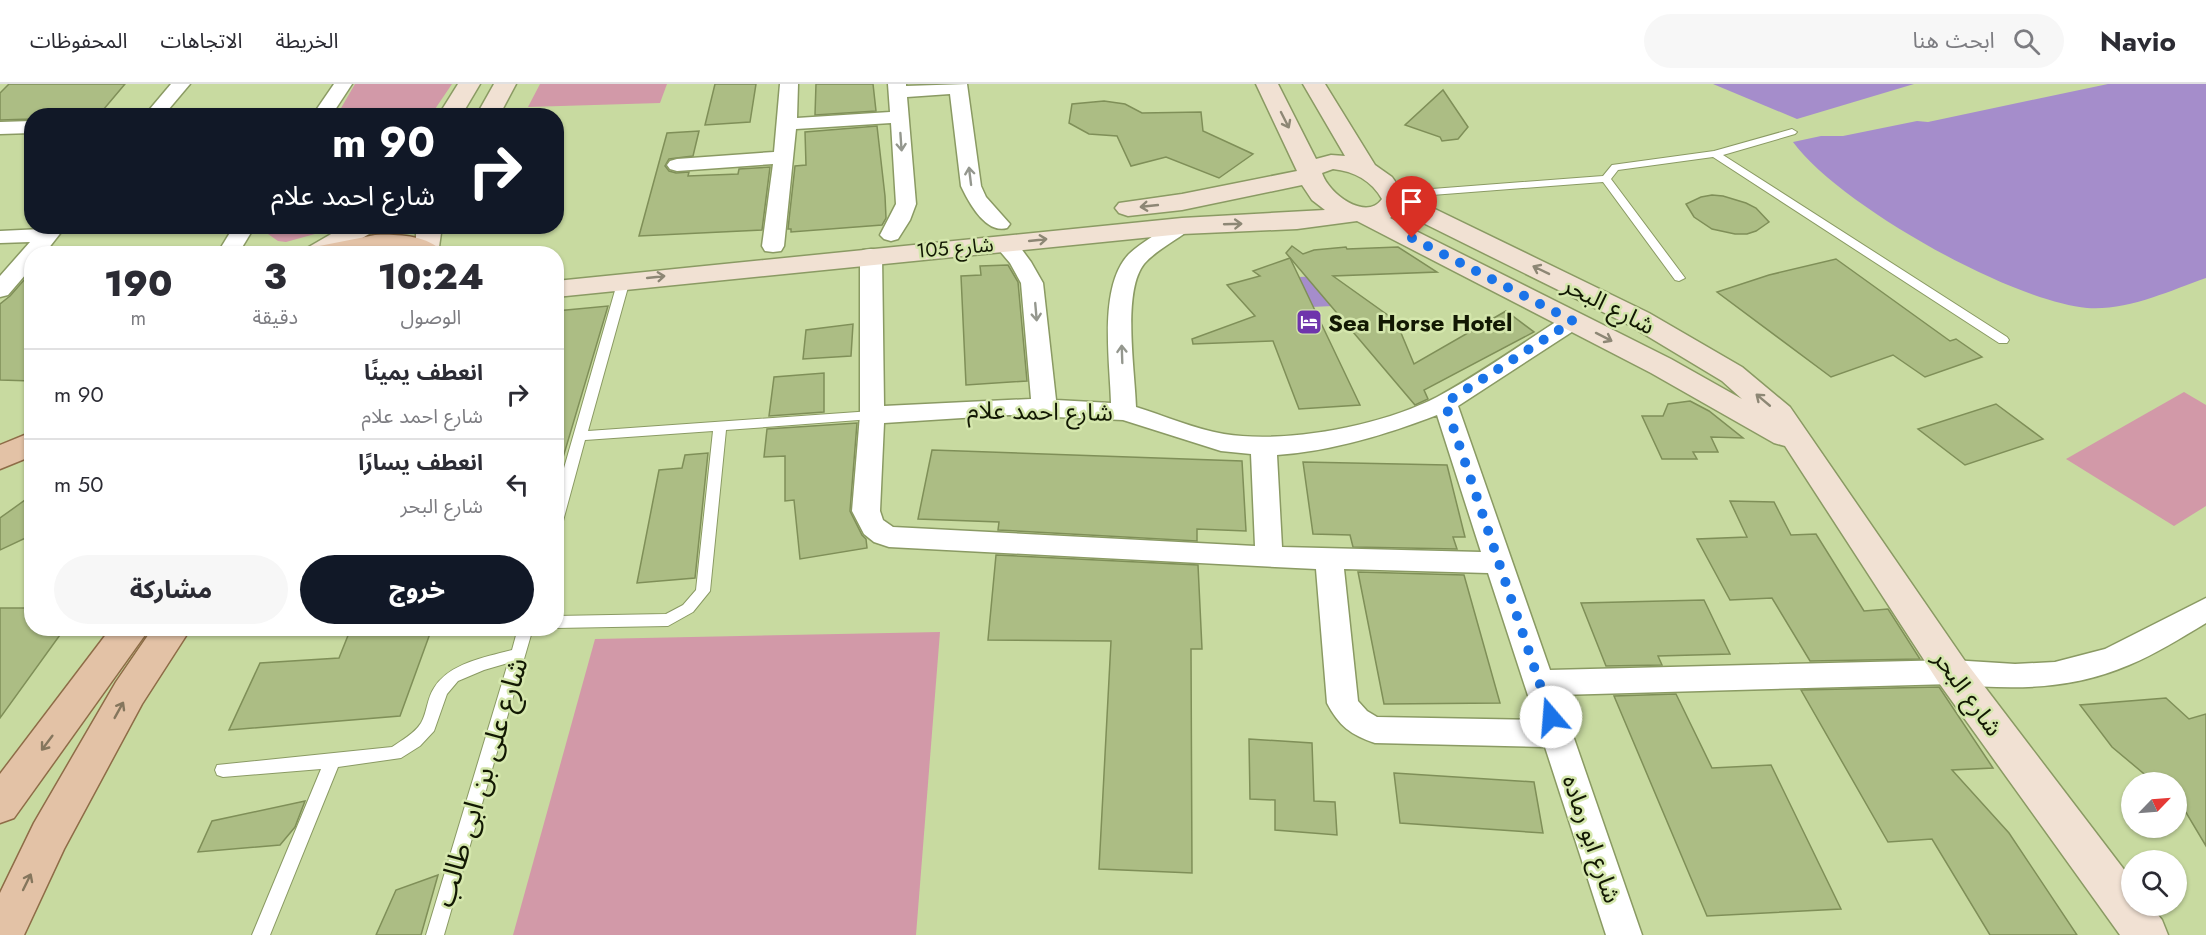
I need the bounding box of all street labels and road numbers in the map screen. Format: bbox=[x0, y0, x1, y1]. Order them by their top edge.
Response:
street label: شارع 105 bbox=[915, 230, 995, 266]
street label: شارع البحر bbox=[1556, 266, 1661, 343]
street label: شارع احمد علام bbox=[967, 392, 1113, 431]
street label: شارع البحر bbox=[1924, 642, 2011, 743]
street label: شارع على بن ابى طالب bbox=[424, 652, 538, 912]
street label: شارع ابو رماده bbox=[1554, 770, 1630, 908]

